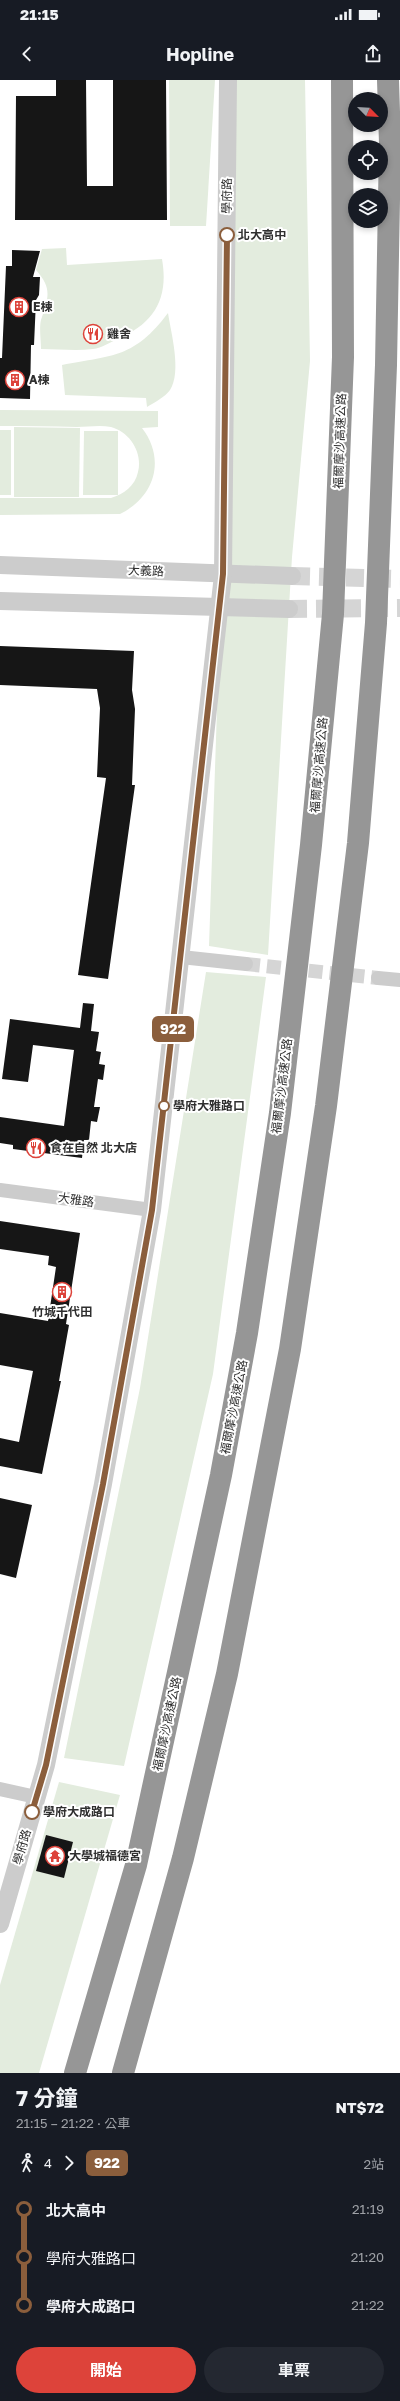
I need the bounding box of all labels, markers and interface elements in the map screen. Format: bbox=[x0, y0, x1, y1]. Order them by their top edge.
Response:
text: 21:15 bbox=[20, 5, 59, 23]
icon: back bbox=[16, 43, 38, 65]
text: Hopline bbox=[166, 43, 234, 65]
icon: share bbox=[362, 43, 384, 65]
north arrow bbox=[348, 92, 388, 132]
map controls bbox=[348, 92, 388, 228]
button: locate bbox=[348, 140, 388, 180]
street label: 學府路 bbox=[219, 178, 234, 214]
button: layers bbox=[348, 188, 388, 228]
marker: 北大高中 bbox=[219, 227, 235, 243]
place label: 北大高中 bbox=[238, 227, 286, 242]
building icon: E棟 bbox=[8, 296, 30, 318]
place label: E棟 bbox=[33, 299, 53, 314]
restaurant icon: 雞舍 bbox=[82, 323, 104, 345]
place label: 雞舍 bbox=[107, 326, 131, 341]
building icon: A棟 bbox=[4, 369, 26, 391]
place label: A棟 bbox=[29, 372, 50, 387]
street label: 福爾摩沙高速公路 bbox=[330, 393, 349, 489]
street label: 大義路 bbox=[128, 562, 164, 579]
street label: 福爾摩沙高速公路 bbox=[307, 716, 330, 813]
line badge: 922 bbox=[150, 1016, 196, 1042]
text: 922 bbox=[160, 1020, 186, 1037]
street label: 福爾摩沙高速公路 bbox=[268, 1037, 295, 1135]
place label: 學府大雅路口 bbox=[173, 1098, 245, 1113]
marker: 學府大雅路口 bbox=[158, 1100, 170, 1112]
restaurant icon: 食在自然 北大店 bbox=[25, 1137, 47, 1159]
place label: 食在自然 北大店 bbox=[50, 1140, 137, 1155]
street label: 大雅路 bbox=[57, 1190, 95, 1209]
building icon: 竹城千代田 bbox=[51, 1281, 73, 1303]
place label: 竹城千代田 bbox=[32, 1304, 92, 1319]
street label: 福爾摩沙高速公路 bbox=[217, 1358, 250, 1455]
street label: 福爾摩沙高速公路 bbox=[149, 1675, 184, 1772]
marker: 學府大成路口 bbox=[24, 1804, 40, 1820]
place label: 學府大成路口 bbox=[43, 1804, 115, 1819]
street label: 學府路 bbox=[9, 1827, 34, 1866]
temple icon: 大學城福德宮 bbox=[44, 1845, 66, 1867]
place label: 大學城福德宮 bbox=[69, 1848, 141, 1863]
text: 7 分鐘 bbox=[16, 2084, 78, 2111]
text: NT$72 bbox=[335, 2098, 384, 2116]
text: 21:15 – 21:22 · 公車 bbox=[16, 2115, 130, 2131]
icon: walk bbox=[16, 2152, 38, 2174]
icon: forward bbox=[58, 2152, 80, 2174]
text: 922 bbox=[94, 2154, 120, 2171]
text: 4 bbox=[44, 2155, 52, 2171]
text: 2站 bbox=[363, 2156, 384, 2172]
text: 北大高中 bbox=[46, 2201, 106, 2219]
text: 21:19 bbox=[352, 2201, 384, 2217]
text: 學府大雅路口 bbox=[46, 2249, 136, 2267]
text: 21:20 bbox=[351, 2249, 384, 2265]
text: 學府大成路口 bbox=[46, 2297, 136, 2315]
text: 21:22 bbox=[351, 2297, 384, 2313]
button: 開始 bbox=[16, 2347, 196, 2393]
button: 車票 bbox=[204, 2347, 384, 2393]

